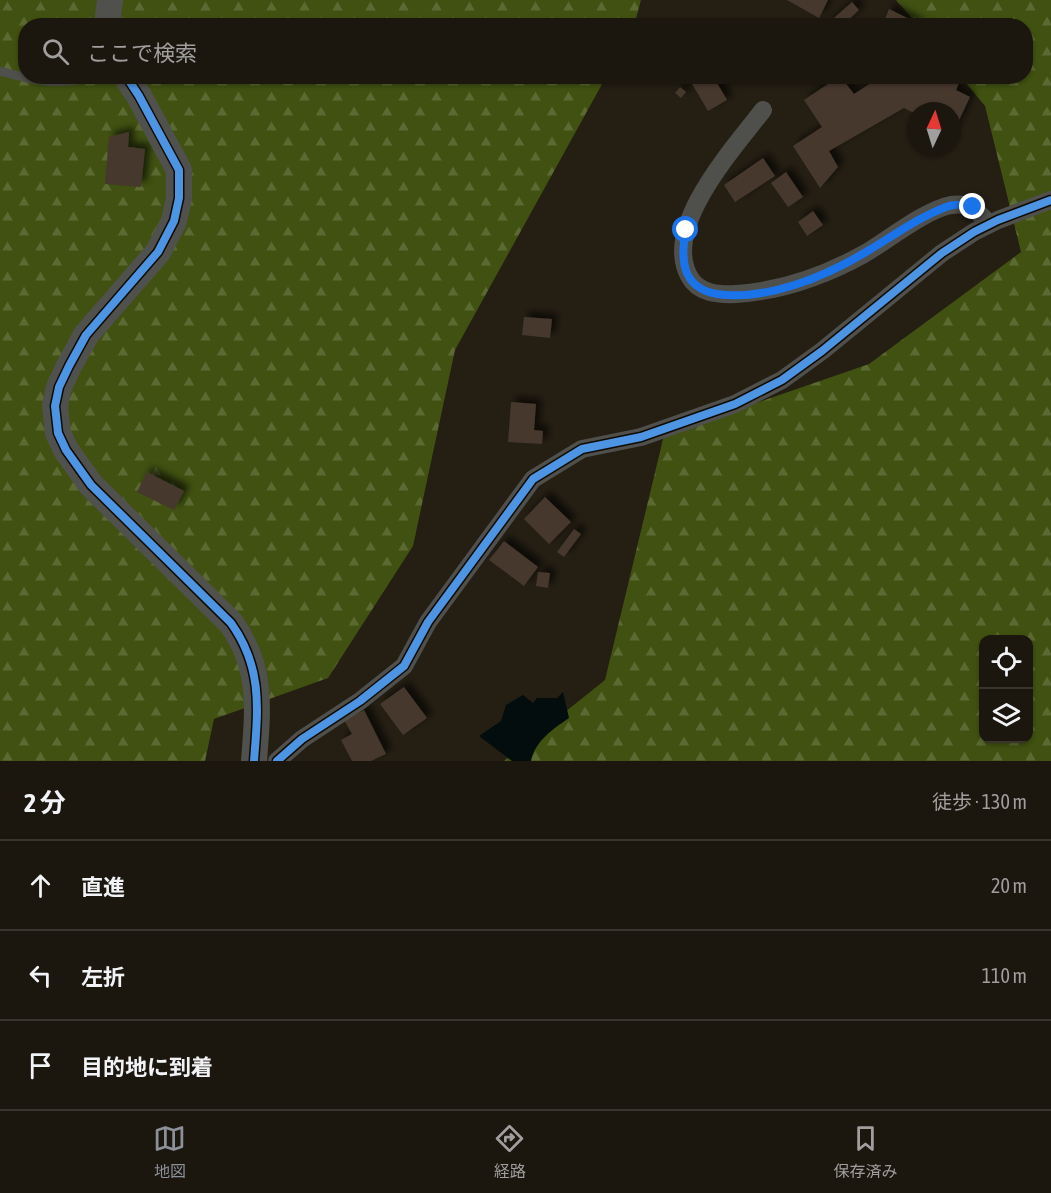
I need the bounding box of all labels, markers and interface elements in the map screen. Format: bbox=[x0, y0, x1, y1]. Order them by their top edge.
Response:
search box bbox=[18, 18, 1033, 84]
icon: search bbox=[39, 35, 72, 68]
text: ここで検索 bbox=[87, 40, 197, 66]
north arrow bbox=[907, 102, 961, 156]
route end bbox=[959, 193, 985, 219]
route start bbox=[672, 216, 698, 242]
map controls bbox=[979, 635, 1033, 743]
button: locate bbox=[979, 635, 1033, 689]
button: layers bbox=[979, 689, 1033, 743]
text: 2 分 bbox=[24, 788, 66, 818]
text: 徒歩 · 130 m bbox=[932, 790, 1027, 813]
icon: ahead bbox=[24, 869, 57, 902]
text: 直進 bbox=[81, 874, 125, 900]
text: 20 m bbox=[991, 874, 1027, 897]
icon: left bbox=[24, 959, 57, 992]
text: 左折 bbox=[81, 964, 125, 990]
text: 110 m bbox=[982, 964, 1027, 987]
icon: arrive bbox=[24, 1049, 57, 1082]
text: 目的地に到着 bbox=[81, 1054, 213, 1080]
tab: 地図 bbox=[153, 1122, 186, 1182]
tab: 経路 bbox=[493, 1122, 526, 1182]
tab: 保存済み bbox=[833, 1122, 897, 1182]

